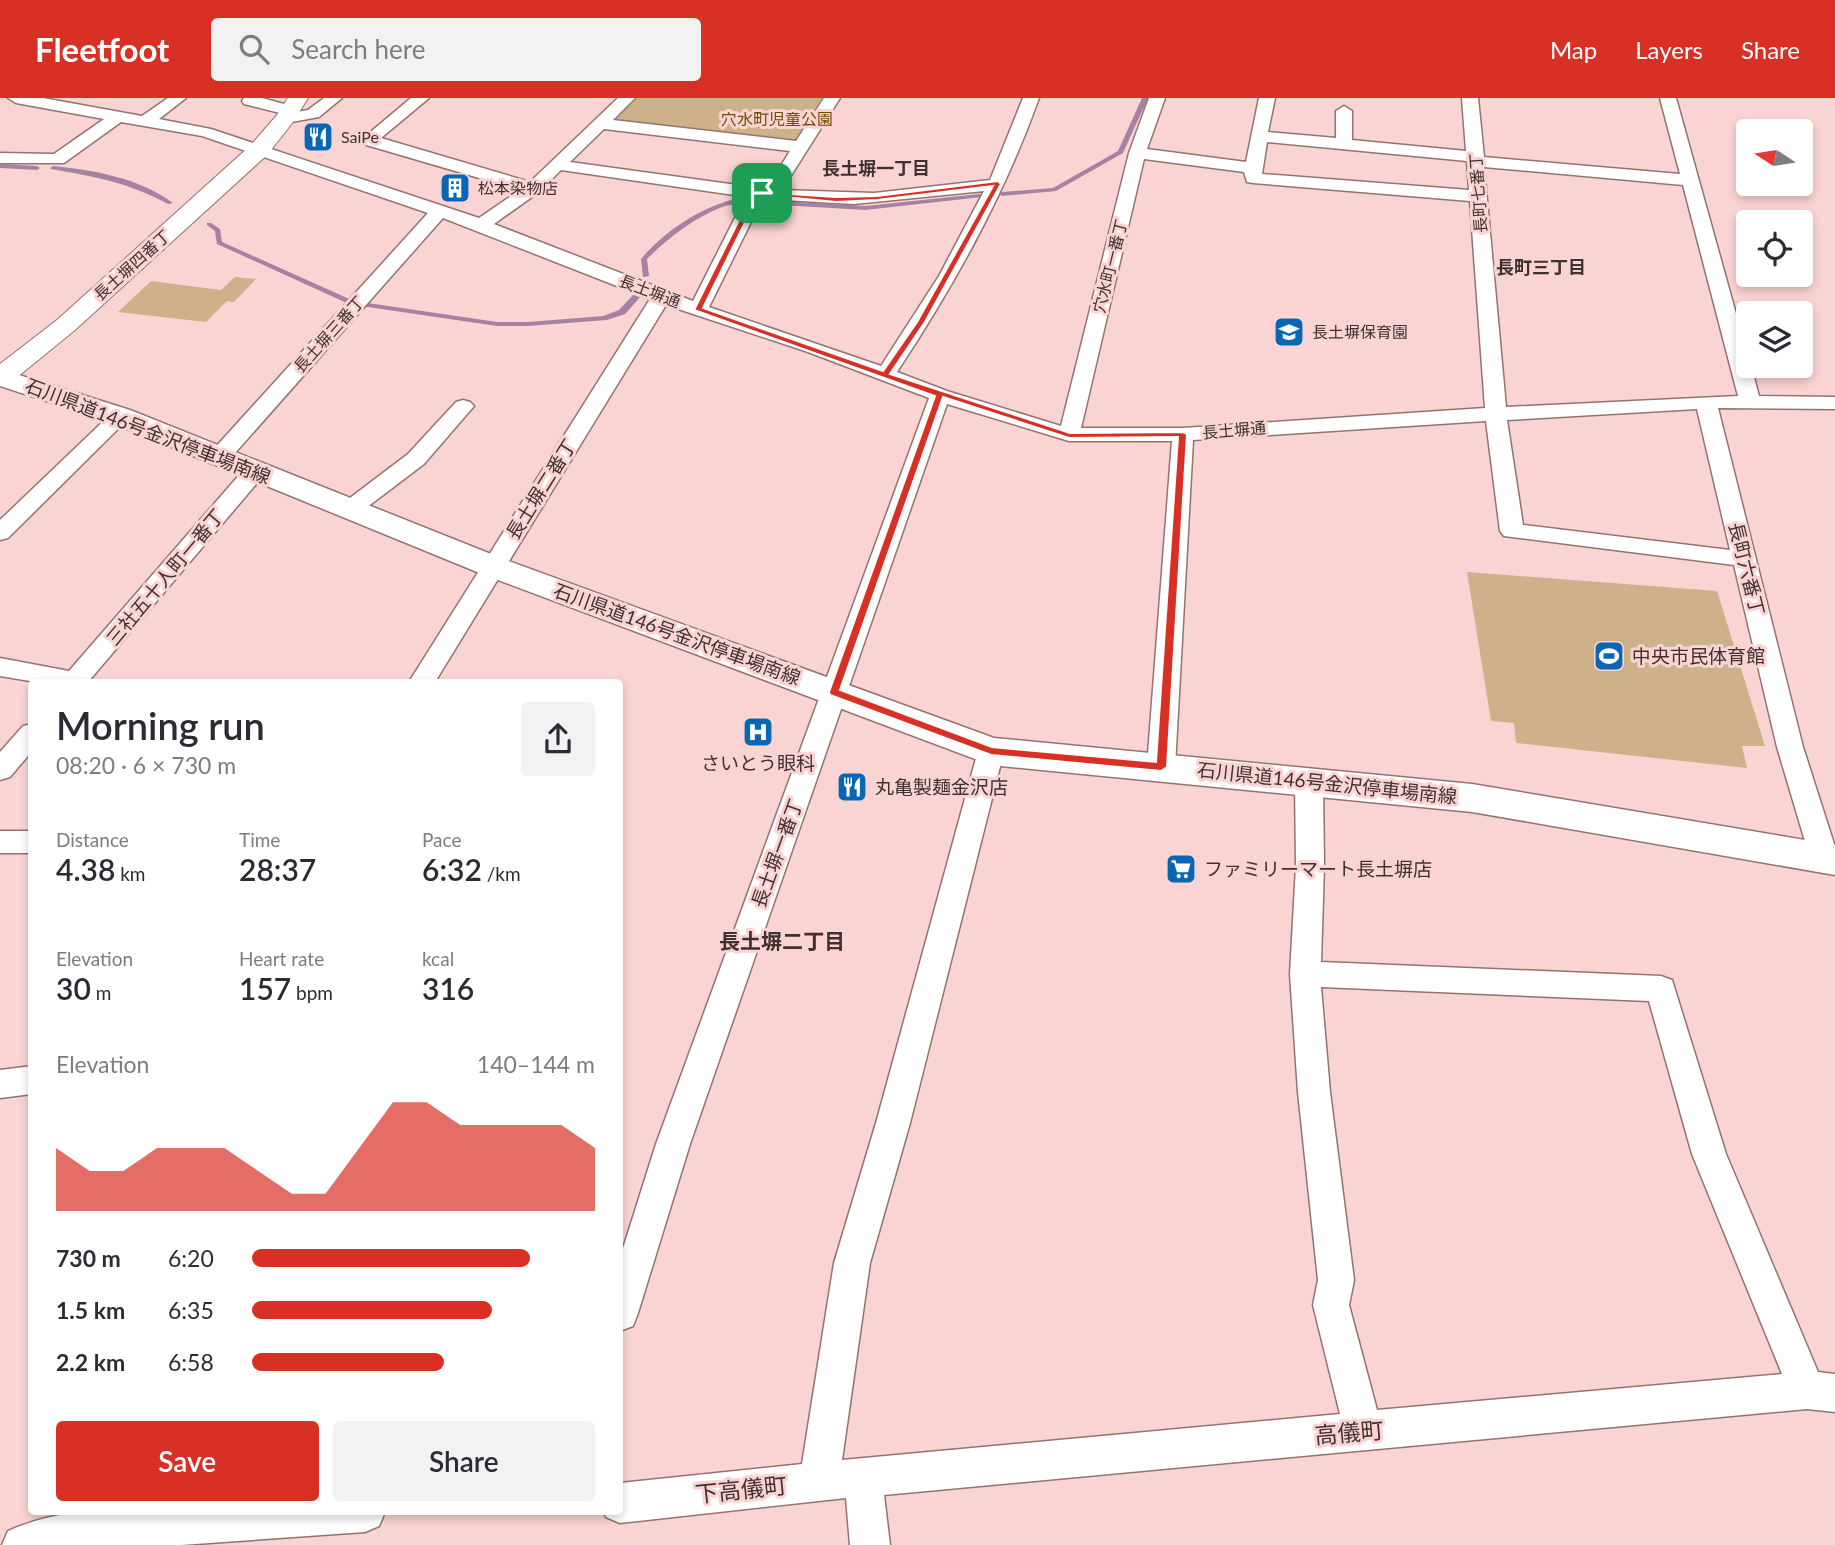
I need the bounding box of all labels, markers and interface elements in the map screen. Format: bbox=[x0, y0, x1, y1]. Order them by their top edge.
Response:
search box bbox=[211, 18, 701, 81]
text: Fleetfoot bbox=[35, 29, 169, 69]
icon: search bbox=[235, 30, 273, 68]
text: Search here bbox=[291, 33, 425, 65]
text: Map bbox=[1550, 35, 1597, 64]
text: Layers bbox=[1635, 35, 1703, 64]
text: Share bbox=[1741, 35, 1800, 64]
park label: 穴水町児童公園 bbox=[721, 109, 833, 128]
north arrow bbox=[1736, 119, 1813, 196]
map controls bbox=[1736, 119, 1813, 378]
restaurant icon: SaiPe bbox=[301, 120, 335, 154]
place label: SaiPe bbox=[341, 127, 379, 146]
street label: 長町七番丁 bbox=[1465, 152, 1490, 234]
district label: 長土塀一丁目 bbox=[822, 157, 930, 179]
pin bbox=[732, 163, 792, 223]
building icon: 松本染物店 bbox=[438, 171, 472, 205]
icon: arrive bbox=[743, 174, 781, 212]
place label: 松本染物店 bbox=[478, 178, 558, 197]
button: locate bbox=[1736, 210, 1813, 287]
street label: 穴水町一番丁 bbox=[1089, 217, 1130, 315]
street label: 長土塀四番丁 bbox=[90, 225, 174, 304]
district label: 長町三丁目 bbox=[1496, 256, 1586, 278]
street label: 長土塀通 bbox=[617, 270, 683, 311]
street label: 長土塀三番丁 bbox=[289, 292, 368, 376]
button: layers bbox=[1736, 301, 1813, 378]
school or university icon: 長土塀保育園 bbox=[1272, 315, 1306, 349]
place label: 長土塀保育園 bbox=[1312, 322, 1408, 341]
street label: 石川県道146号金沢停車場南線 bbox=[22, 373, 274, 488]
street label: 長土塀通 bbox=[1201, 417, 1267, 442]
street label: 長土塀二番丁 bbox=[501, 434, 581, 543]
street label: 三社五十人町一番丁 bbox=[101, 504, 228, 650]
street label: 長町六番丁 bbox=[1725, 520, 1770, 618]
street label: 石川県道146号金沢停車場南線 bbox=[551, 578, 804, 689]
sports icon: 中央市民体育館 bbox=[1592, 639, 1626, 673]
place label: 中央市民体育館 bbox=[1632, 644, 1765, 667]
text: Morning run bbox=[56, 702, 265, 748]
button: share bbox=[521, 702, 595, 776]
hospital icon: さいとう眼科 bbox=[741, 715, 775, 749]
text: 08:20 · 6 × 730 m bbox=[56, 751, 236, 779]
place label: さいとう眼科 bbox=[701, 751, 815, 774]
street label: 石川県道146号金沢停車場南線 bbox=[1196, 757, 1458, 808]
restaurant icon: 丸亀製麺金沢店 bbox=[835, 770, 869, 804]
place label: 丸亀製麺金沢店 bbox=[875, 775, 1008, 798]
street label: 長土塀一番丁 bbox=[746, 795, 807, 910]
text: Distance bbox=[56, 828, 129, 851]
text: Time bbox=[239, 828, 280, 851]
text: Pace bbox=[422, 828, 461, 851]
text: 4.38 bbox=[56, 851, 115, 887]
text: 28:37 bbox=[239, 851, 316, 887]
text: 6:32 bbox=[422, 851, 482, 887]
supermarket icon: ファミリーマート長土塀店 bbox=[1164, 852, 1198, 886]
place label: ファミリーマート長土塀店 bbox=[1204, 857, 1432, 880]
text: km bbox=[115, 862, 145, 885]
text: /km bbox=[482, 862, 521, 885]
district label: 長土塀二丁目 bbox=[719, 928, 845, 953]
text: Elevation bbox=[56, 947, 133, 970]
text: Heart rate bbox=[239, 947, 324, 970]
text: kcal bbox=[422, 947, 454, 970]
text: 30 bbox=[56, 970, 91, 1006]
text: 157 bbox=[239, 970, 291, 1006]
text: 316 bbox=[422, 970, 474, 1006]
text: m bbox=[91, 981, 111, 1004]
text: bpm bbox=[291, 981, 333, 1004]
text: Elevation bbox=[56, 1050, 149, 1078]
text: 140–144 m bbox=[477, 1050, 595, 1078]
text: 730 m bbox=[56, 1244, 121, 1272]
text: 6:20 bbox=[168, 1244, 214, 1272]
text: 1.5 km bbox=[56, 1296, 125, 1324]
text: 6:35 bbox=[168, 1296, 214, 1324]
text: 2.2 km bbox=[56, 1348, 125, 1376]
text: 6:58 bbox=[168, 1348, 214, 1376]
street label: 高儀町 bbox=[1313, 1415, 1385, 1449]
button: Save bbox=[56, 1421, 319, 1501]
button: Share bbox=[333, 1421, 595, 1501]
street label: 下高儀町 bbox=[694, 1470, 788, 1508]

